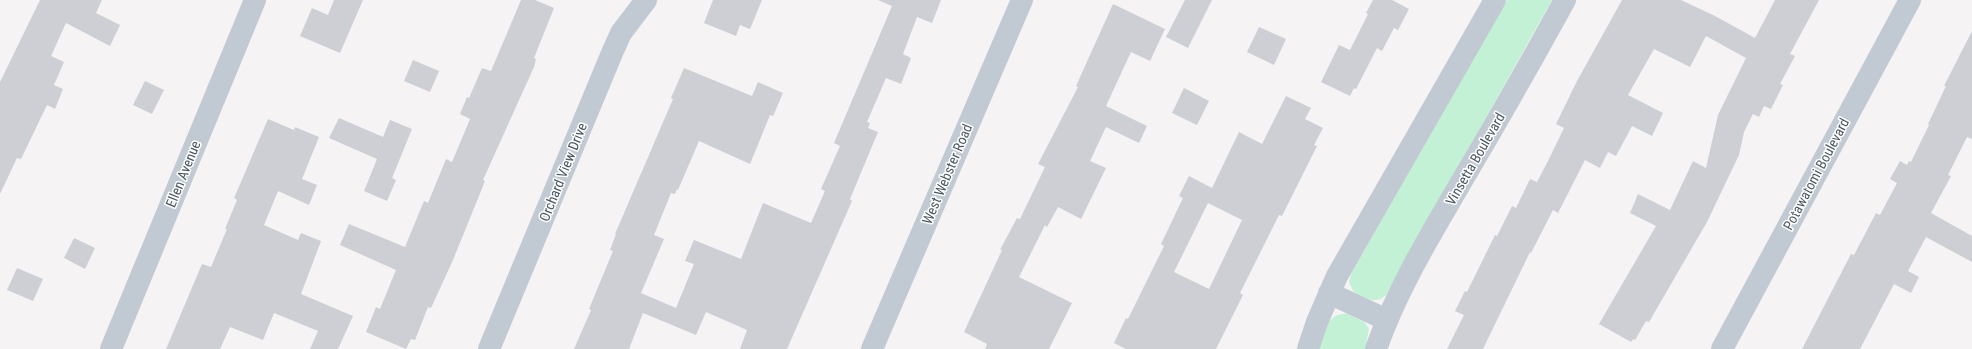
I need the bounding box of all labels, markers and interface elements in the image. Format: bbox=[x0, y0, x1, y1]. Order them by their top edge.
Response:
street label: Vinsetta Boulevard bbox=[1442, 110, 1508, 208]
street label: Potawatomi Boulevard bbox=[1780, 115, 1852, 233]
street label: Orchard View Drive bbox=[536, 120, 590, 224]
street label: West Webster Road bbox=[919, 121, 975, 227]
street label: Ellen Avenue bbox=[162, 138, 204, 210]

